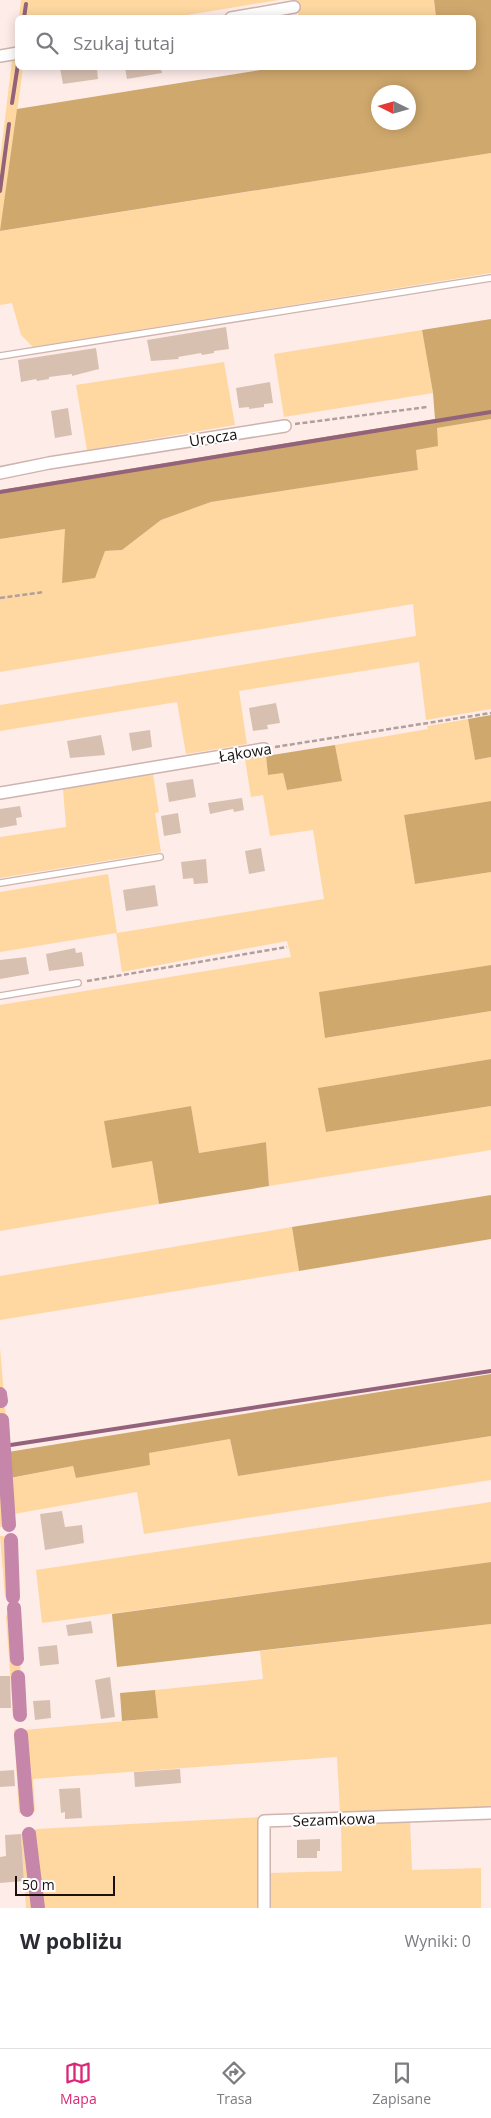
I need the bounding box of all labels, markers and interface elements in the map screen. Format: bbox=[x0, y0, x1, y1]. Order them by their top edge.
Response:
search box bbox=[15, 15, 476, 70]
icon: search bbox=[33, 29, 61, 57]
text: Szukaj tutaj bbox=[73, 30, 175, 56]
north arrow bbox=[371, 85, 416, 130]
street label: Urocza bbox=[187, 423, 239, 451]
street label: Łąkowa bbox=[217, 738, 273, 766]
street label: Sezamkowa bbox=[292, 1808, 376, 1830]
scale bar bbox=[15, 1873, 115, 1896]
text: 50 m bbox=[22, 1875, 55, 1894]
text: W pobliżu bbox=[20, 1927, 122, 1955]
text: Wyniki: 0 bbox=[404, 1930, 471, 1952]
tab: Mapa bbox=[60, 2059, 97, 2108]
tab: Trasa bbox=[217, 2059, 252, 2108]
tab: Zapisane bbox=[372, 2059, 431, 2108]

